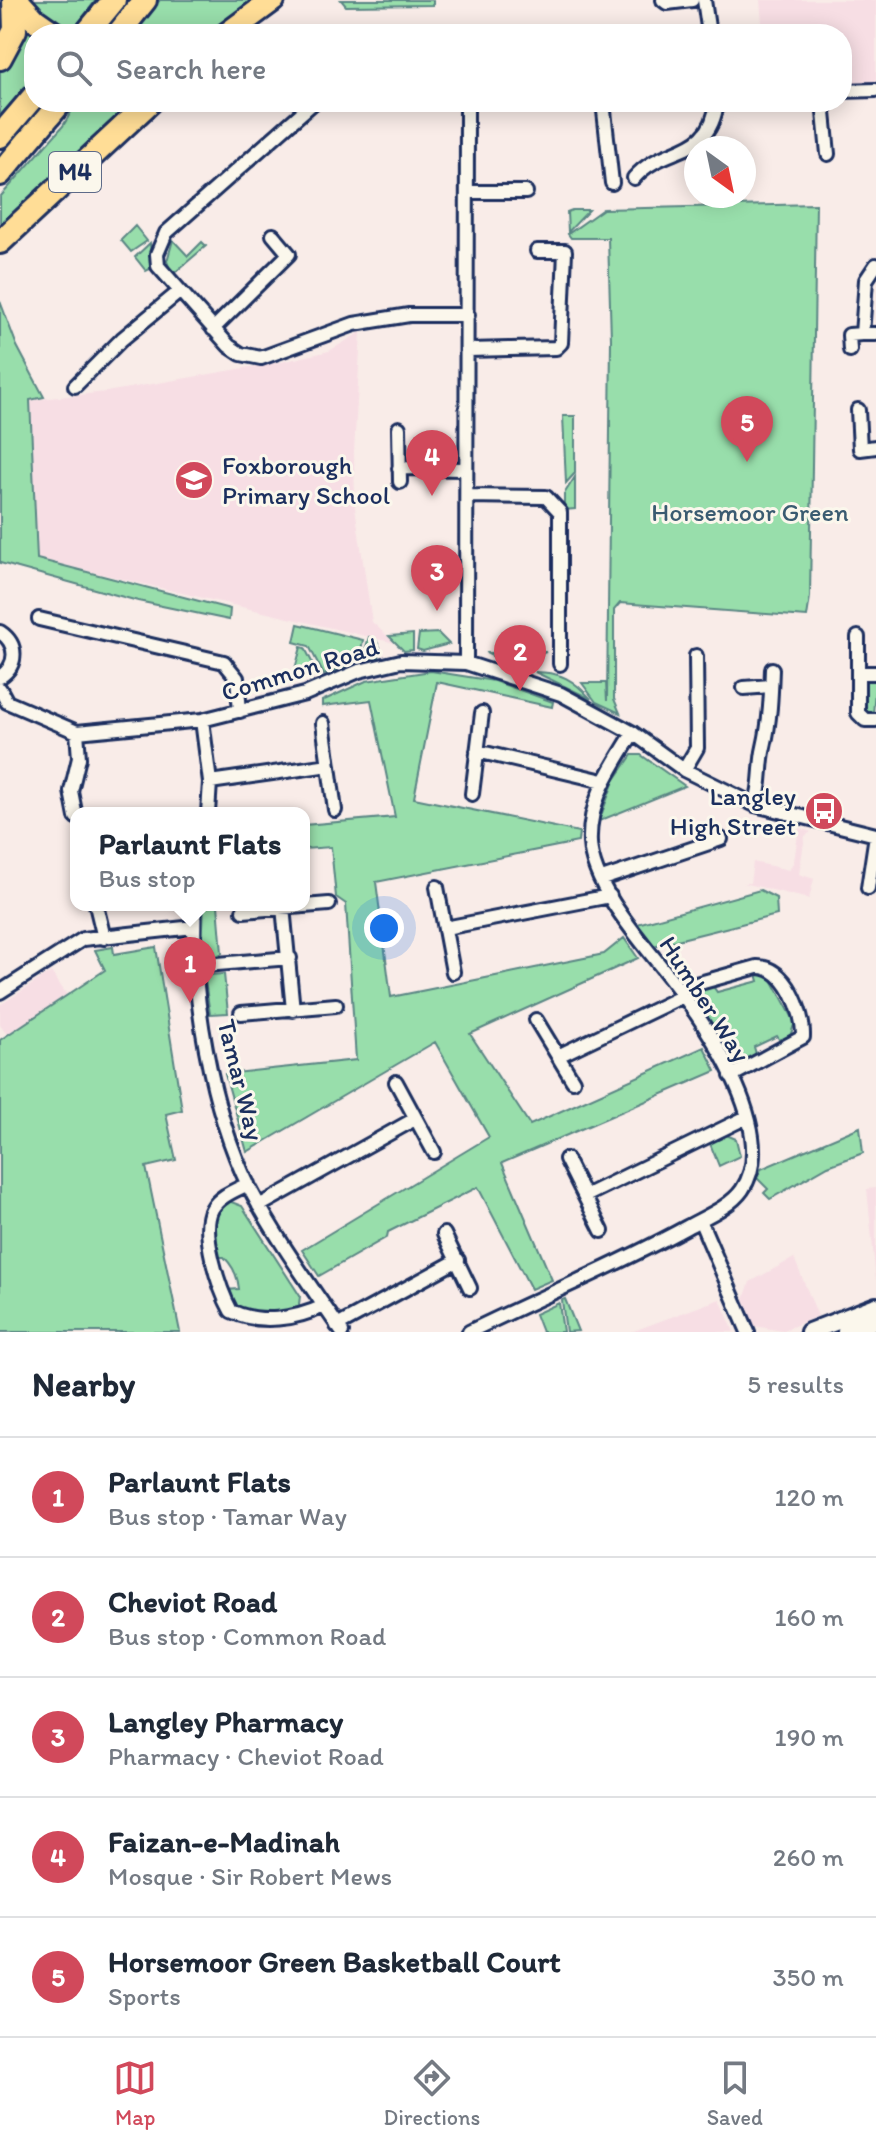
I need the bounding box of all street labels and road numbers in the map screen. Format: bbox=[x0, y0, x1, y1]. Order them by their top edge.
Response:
road number: M4 bbox=[49, 152, 101, 192]
street label: Common Road bbox=[217, 630, 383, 708]
street label: Humber Way bbox=[652, 930, 758, 1068]
street label: Tamar Way bbox=[210, 1016, 272, 1144]

